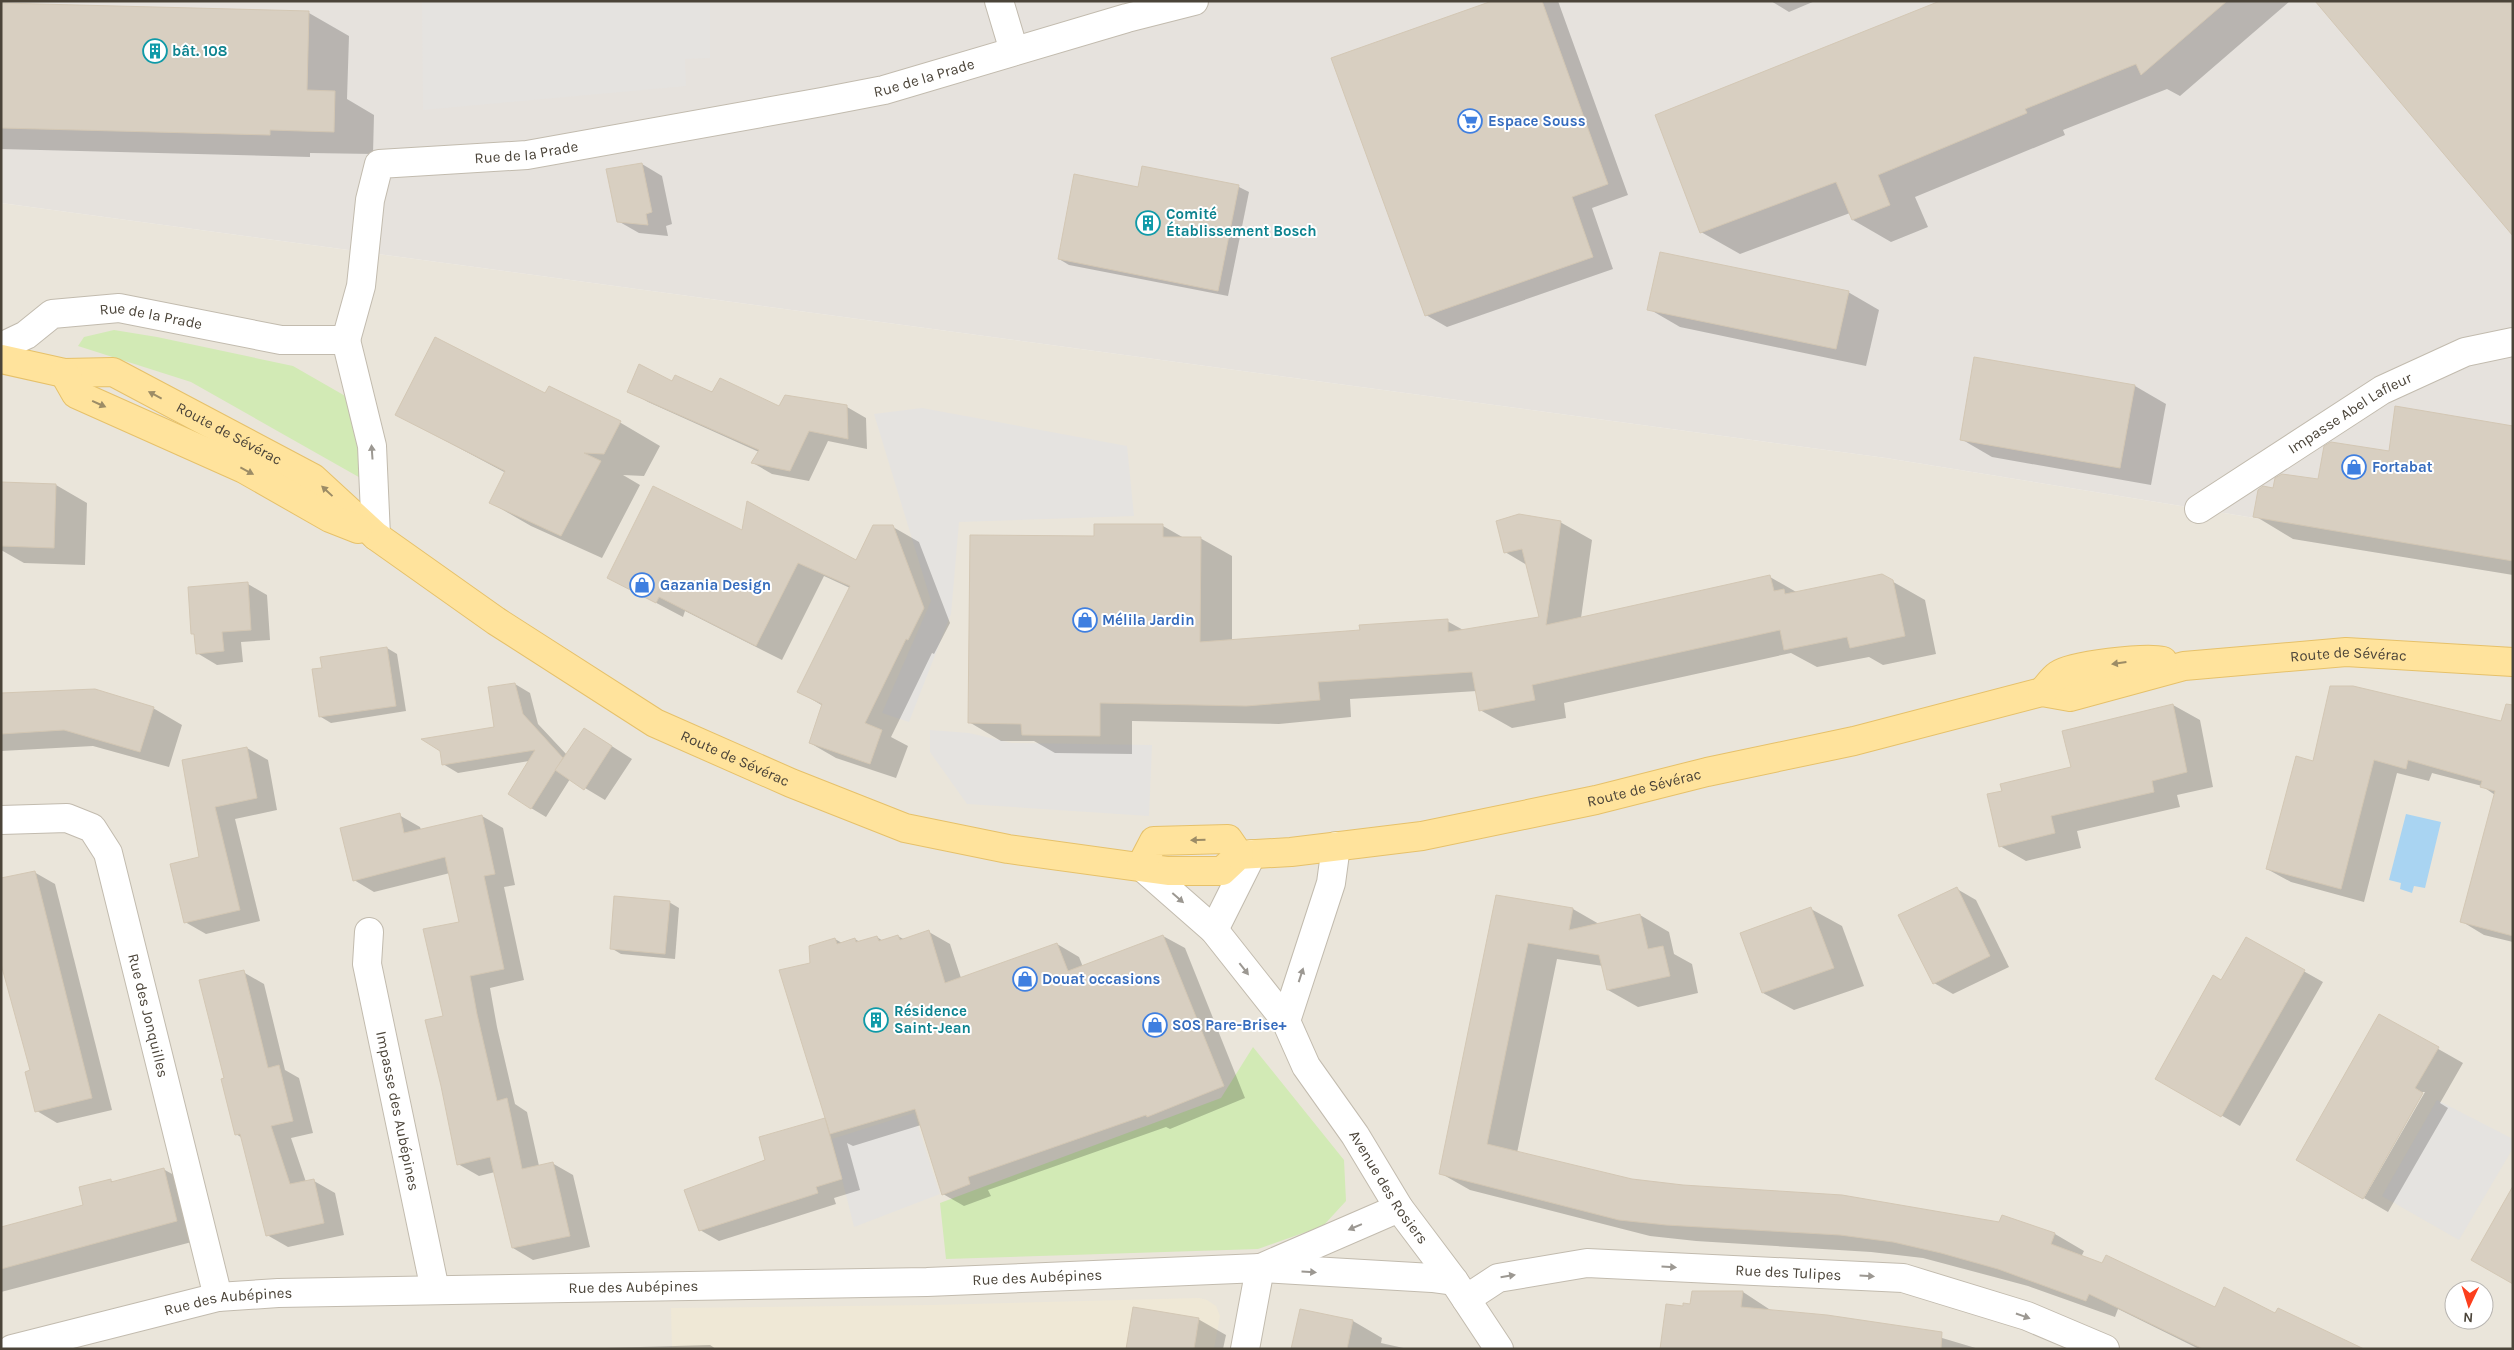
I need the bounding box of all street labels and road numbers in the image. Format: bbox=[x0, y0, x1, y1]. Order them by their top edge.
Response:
street label: Rue de la Prade bbox=[872, 55, 977, 101]
street label: Rue de la Prade bbox=[474, 137, 580, 167]
street label: Rue de la Prade bbox=[99, 299, 204, 333]
street label: Impasse Abel Lafleur bbox=[2285, 368, 2415, 458]
street label: Route de Sévérac bbox=[173, 398, 285, 469]
street label: Route de Sévérac bbox=[2289, 643, 2407, 666]
street label: Route de Sévérac bbox=[678, 726, 792, 790]
street label: Route de Sévérac bbox=[1585, 765, 1703, 811]
street label: Rue des Jonquilles bbox=[124, 952, 172, 1079]
street label: Impasse des Aubépines bbox=[372, 1029, 423, 1192]
street label: Avenue des Rosiers bbox=[1345, 1127, 1432, 1248]
street label: Rue des Tulipes bbox=[1735, 1261, 1842, 1284]
street label: Rue des Aubépines bbox=[972, 1266, 1102, 1289]
street label: Rue des Aubépines bbox=[568, 1277, 698, 1297]
street label: Rue des Aubépines bbox=[162, 1284, 292, 1319]

